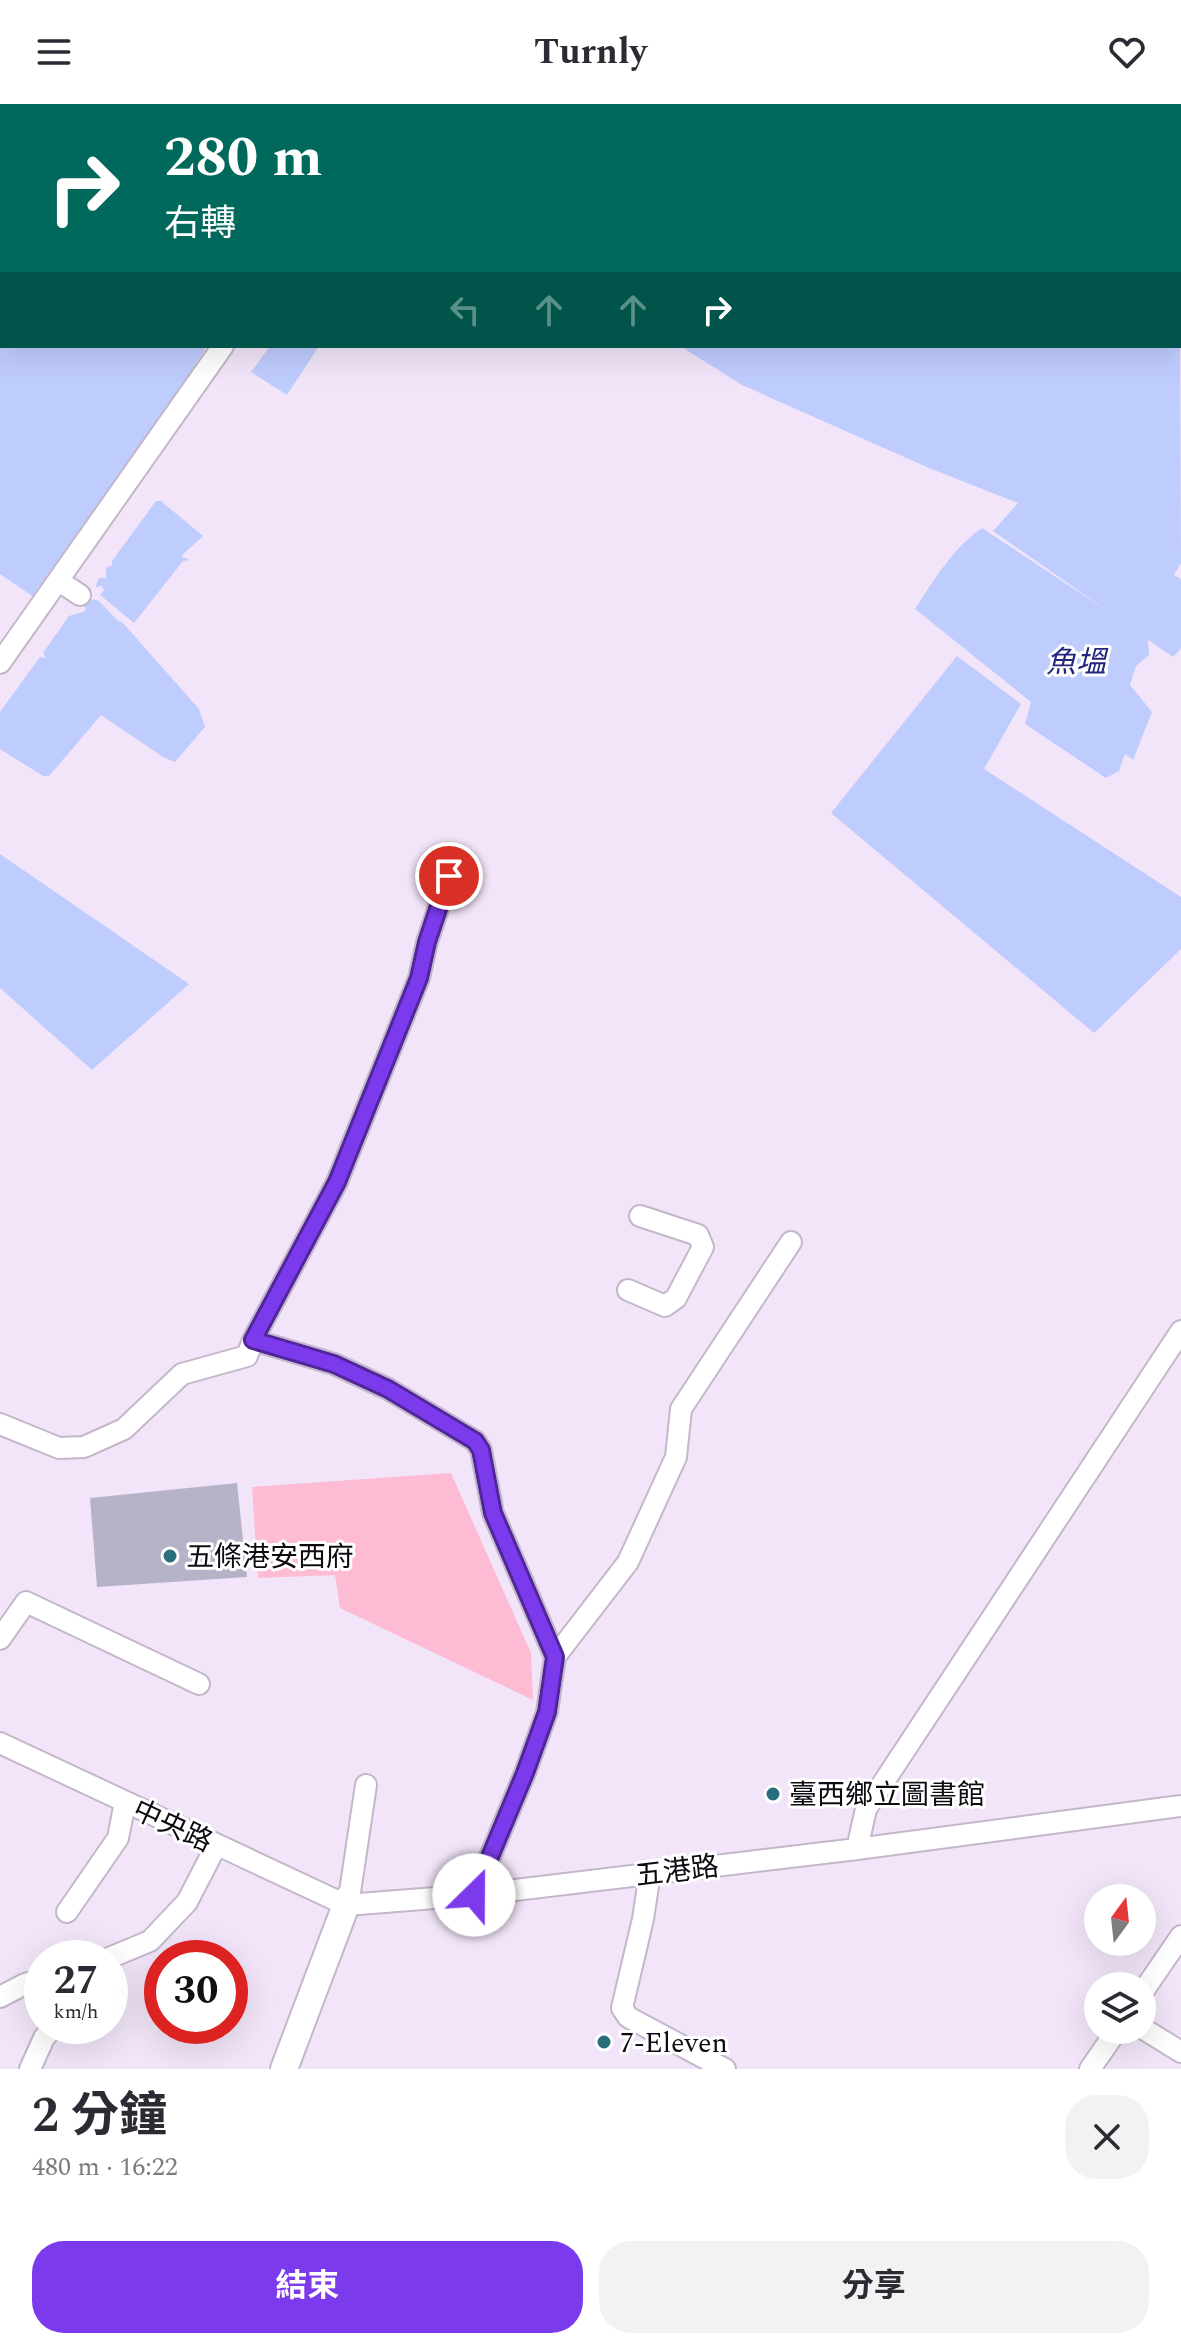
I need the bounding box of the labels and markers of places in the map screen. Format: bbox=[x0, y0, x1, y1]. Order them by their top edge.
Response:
pin bbox=[415, 842, 483, 910]
place label: 五條港安西府 bbox=[186, 1536, 354, 1579]
marker: 五條港安西府 bbox=[161, 1547, 179, 1565]
place label: 臺西鄉立圖書館 bbox=[789, 1774, 985, 1817]
marker: 臺西鄉立圖書館 bbox=[764, 1785, 782, 1803]
place label: 7-Eleven bbox=[620, 2022, 728, 2065]
marker: 7-Eleven bbox=[595, 2033, 613, 2051]

